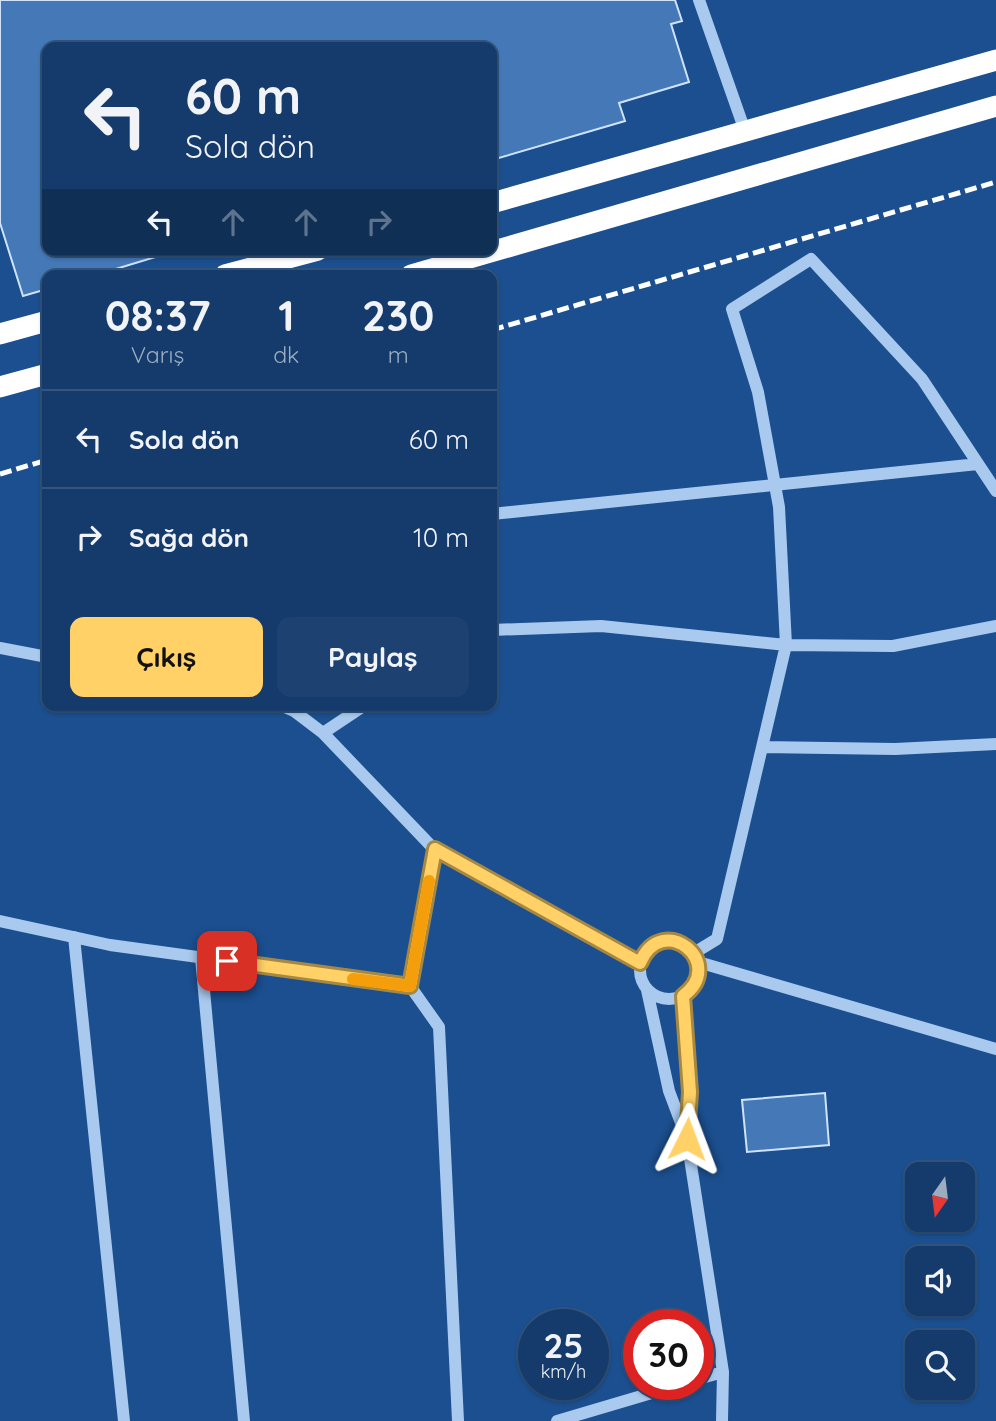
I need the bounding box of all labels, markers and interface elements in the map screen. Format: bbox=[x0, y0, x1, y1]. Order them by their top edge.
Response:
text: 60 m bbox=[185, 65, 301, 126]
icon: left bbox=[70, 70, 161, 161]
text: Sola dön bbox=[185, 126, 315, 166]
icon: left bbox=[141, 203, 179, 241]
icon: ahead bbox=[214, 203, 252, 241]
icon: ahead bbox=[287, 203, 325, 241]
icon: right bbox=[360, 203, 398, 241]
text: 08:37 bbox=[105, 289, 211, 342]
text: 1 bbox=[278, 289, 294, 342]
text: 230 bbox=[362, 289, 434, 342]
text: Varış bbox=[131, 340, 184, 369]
text: dk bbox=[273, 340, 299, 369]
text: m bbox=[388, 340, 409, 369]
icon: left bbox=[70, 420, 108, 458]
text: Sola dön bbox=[129, 423, 239, 456]
text: 60 m bbox=[409, 423, 469, 456]
icon: right bbox=[70, 518, 108, 556]
text: Sağa dön bbox=[129, 521, 249, 554]
text: 10 m bbox=[413, 521, 469, 554]
button: Çıkış bbox=[70, 617, 263, 697]
button: Paylaş bbox=[277, 617, 469, 697]
pin bbox=[197, 931, 257, 991]
icon: arrive bbox=[208, 942, 246, 980]
position arrow bbox=[650, 1102, 724, 1176]
north arrow bbox=[905, 1162, 975, 1232]
map controls bbox=[905, 1162, 975, 1400]
button: sound bbox=[905, 1246, 975, 1316]
speed limit sign: 30 bbox=[623, 1309, 714, 1400]
text: 25 bbox=[543, 1323, 584, 1367]
button: search bbox=[905, 1330, 975, 1400]
text: km/h bbox=[541, 1360, 586, 1383]

